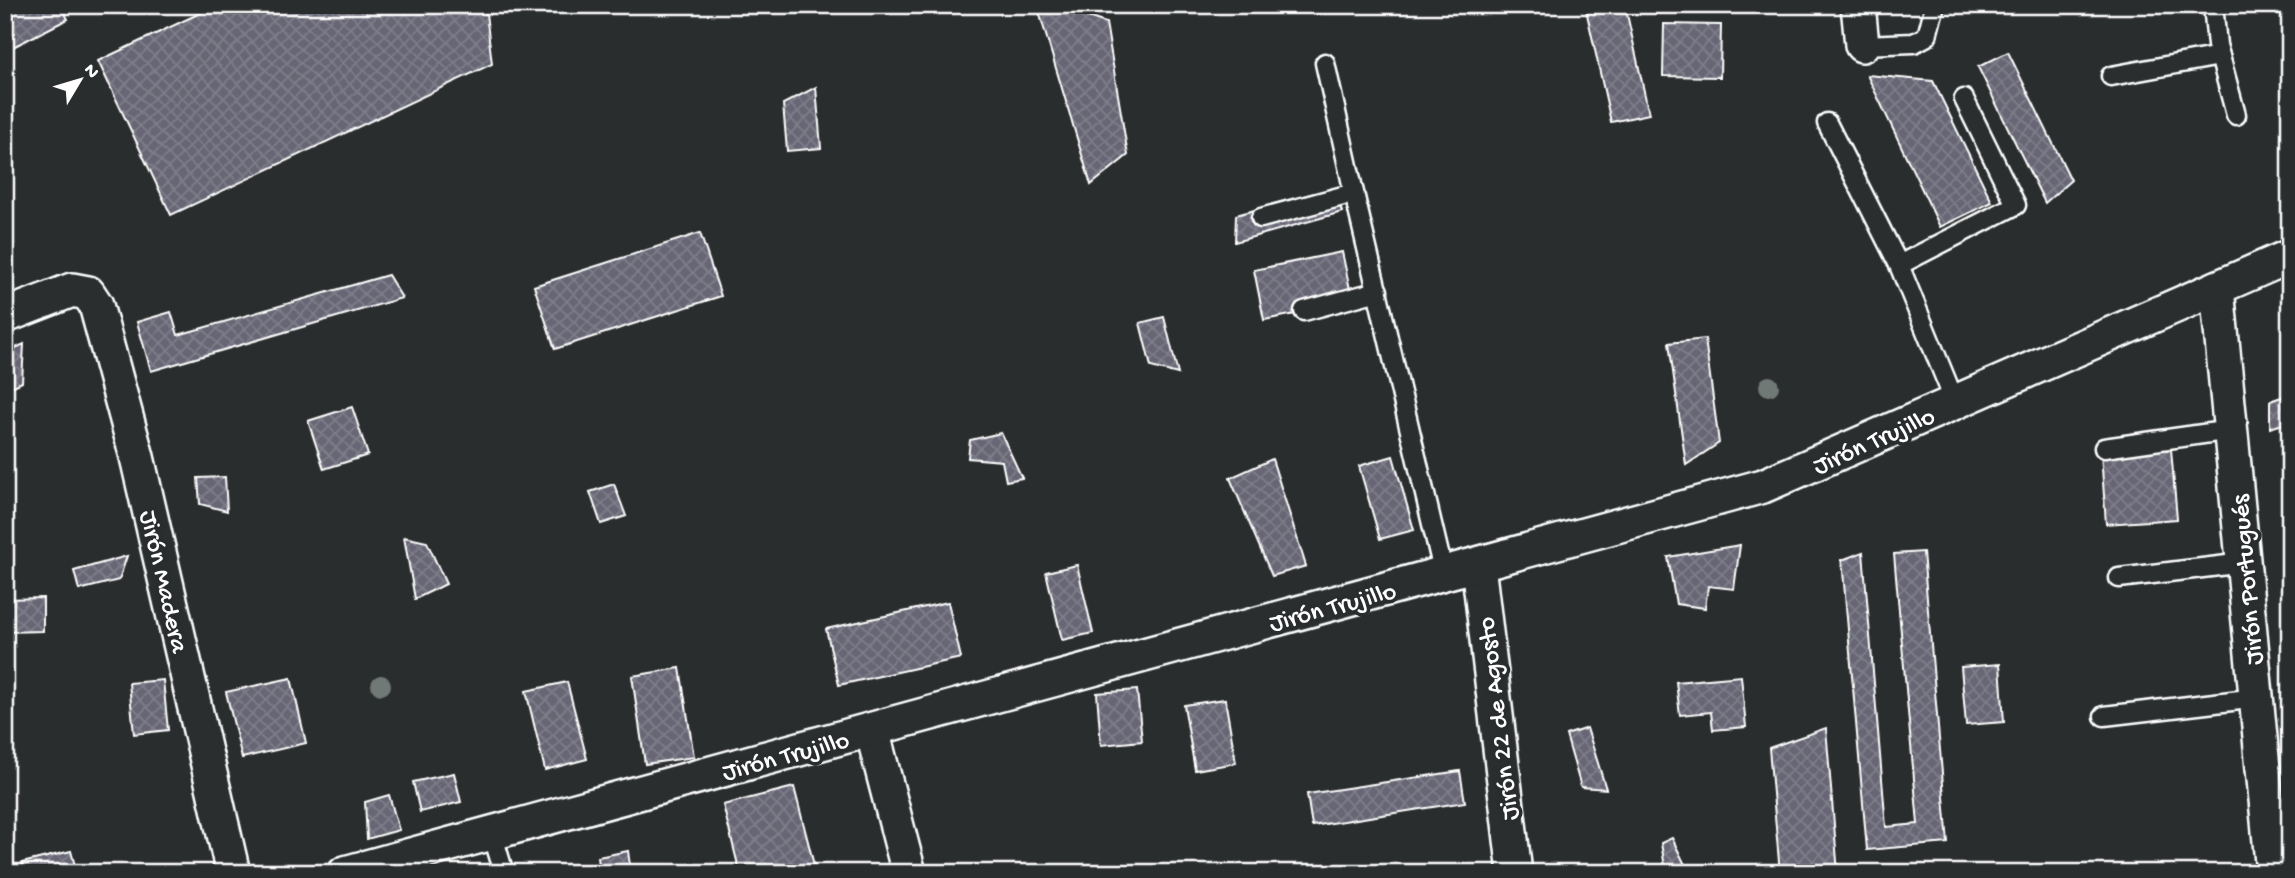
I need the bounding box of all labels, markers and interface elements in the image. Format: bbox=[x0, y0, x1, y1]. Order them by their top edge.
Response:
north arrow bbox=[46, 46, 116, 116]
text: N bbox=[78, 60, 104, 84]
street label: Jirón Trujillo bbox=[1809, 402, 1941, 484]
street label: Jirón Portugués bbox=[2226, 492, 2272, 666]
street label: Jirón Madera bbox=[130, 508, 193, 658]
street label: Jirón Trujillo bbox=[1266, 578, 1400, 641]
street label: Jirón 22 de Agosto bbox=[1473, 615, 1528, 822]
street label: Jirón Trujillo bbox=[719, 727, 853, 790]

